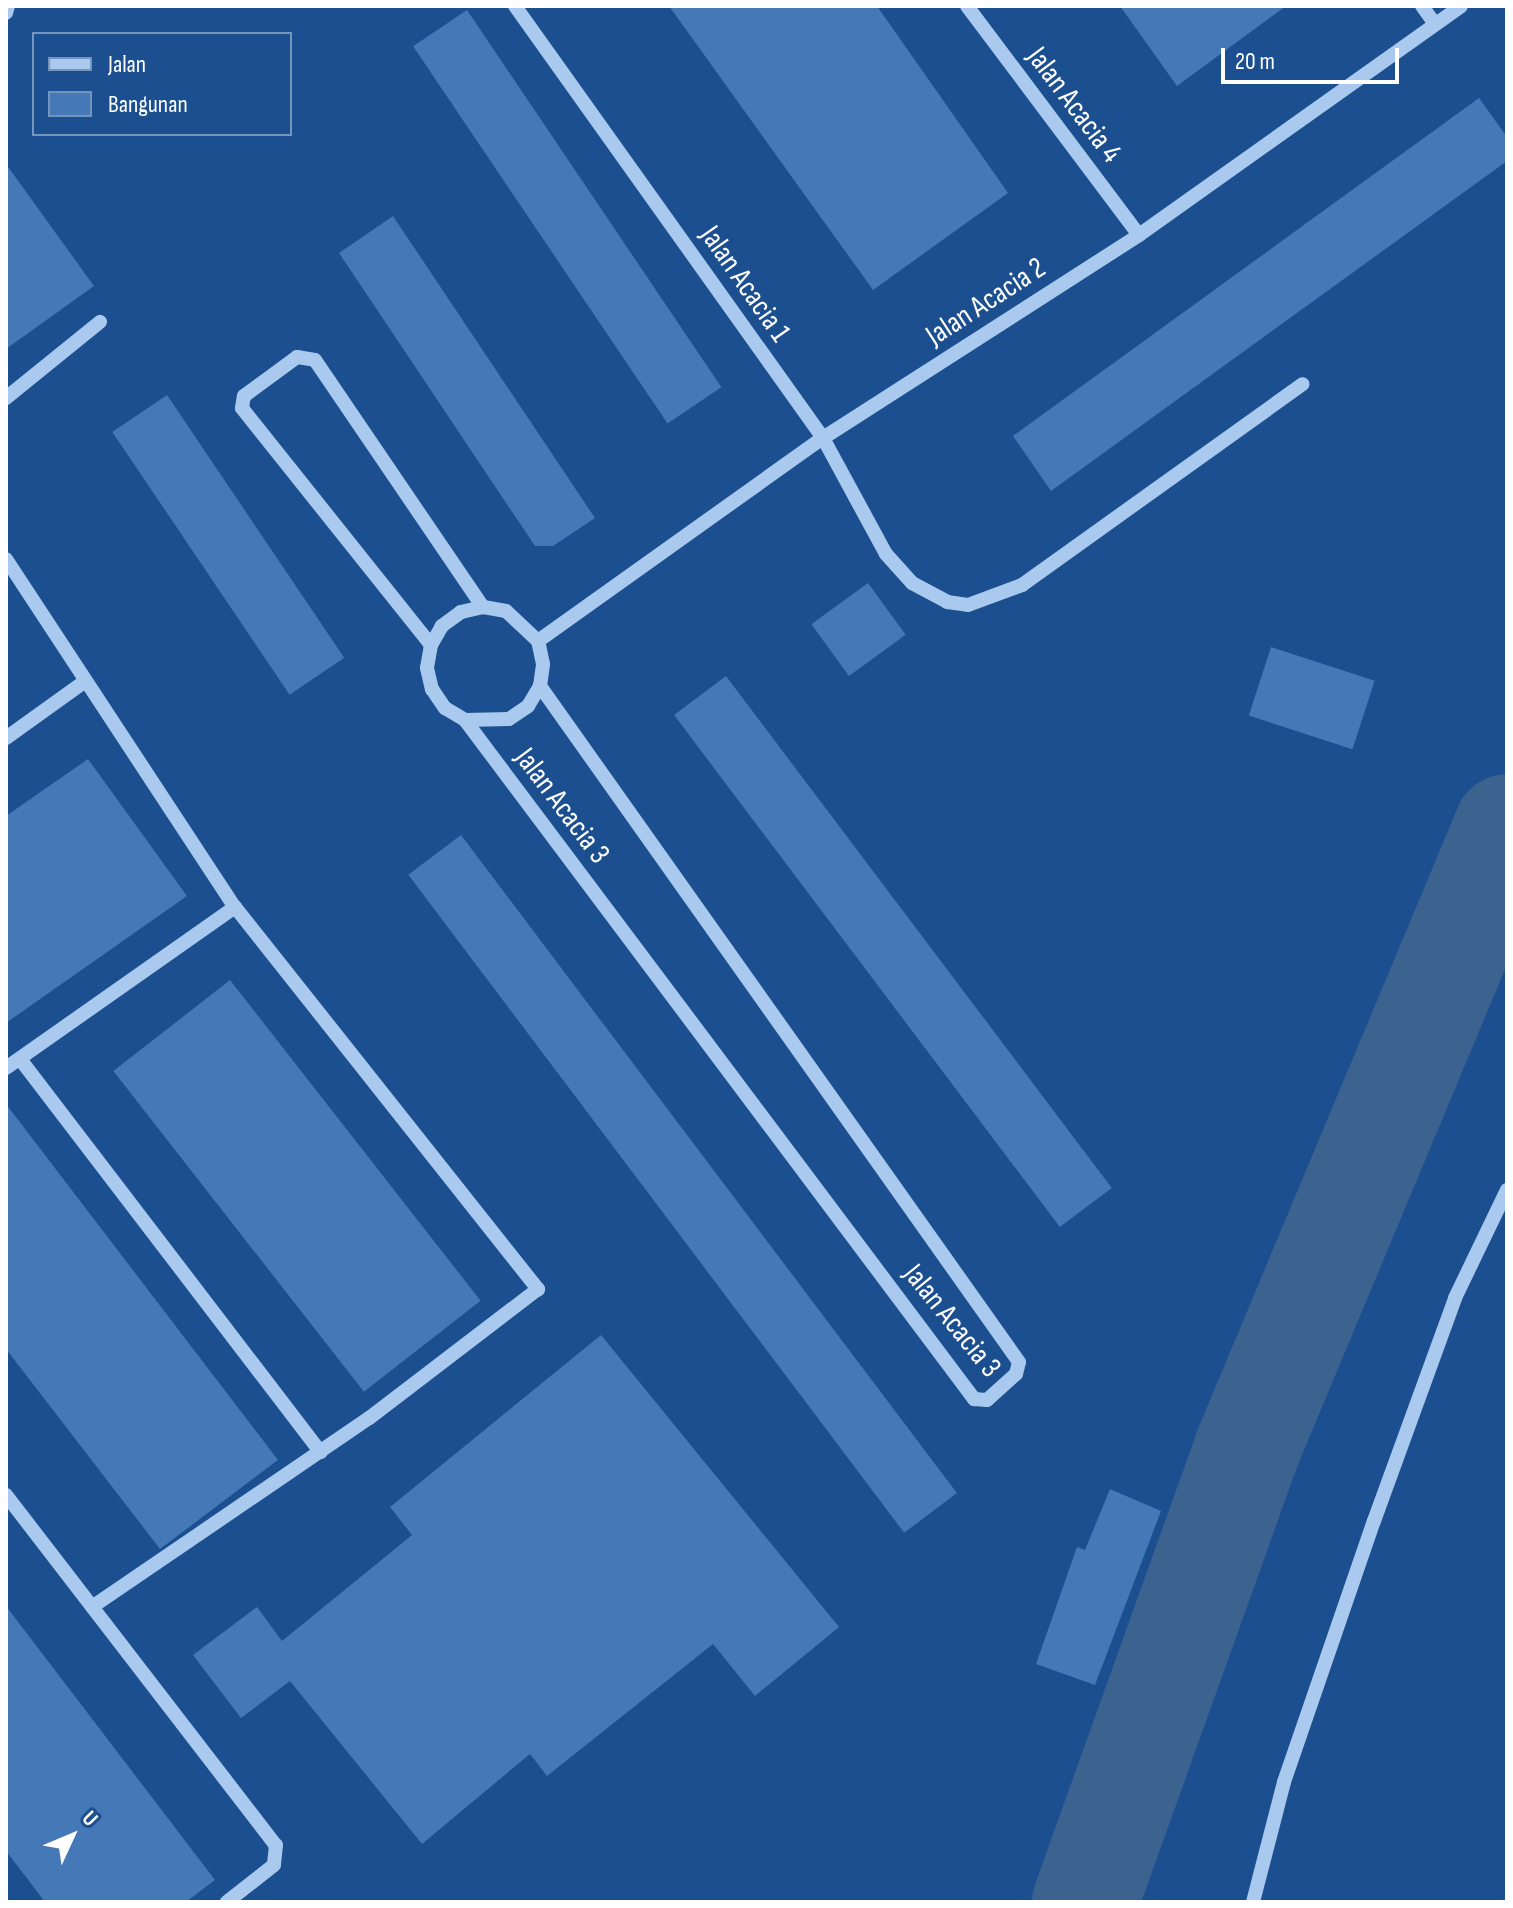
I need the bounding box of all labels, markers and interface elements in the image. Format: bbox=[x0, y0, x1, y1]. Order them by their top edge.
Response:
legend bbox=[32, 32, 292, 136]
scale bar bbox=[1225, 32, 1403, 82]
street label: Jalan Acacia 4 bbox=[1019, 40, 1129, 170]
text: 20 m bbox=[1235, 47, 1275, 76]
text: Jalan bbox=[108, 50, 146, 79]
text: Bangunan bbox=[108, 90, 188, 119]
street label: Jalan Acacia 1 bbox=[692, 219, 798, 349]
street label: Jalan Acacia 2 bbox=[920, 250, 1052, 354]
street label: Jalan Acacia 3 bbox=[507, 741, 617, 871]
street label: Jalan Acacia 3 bbox=[895, 1257, 1009, 1385]
north arrow bbox=[32, 1796, 112, 1876]
text: U bbox=[76, 1805, 103, 1832]

